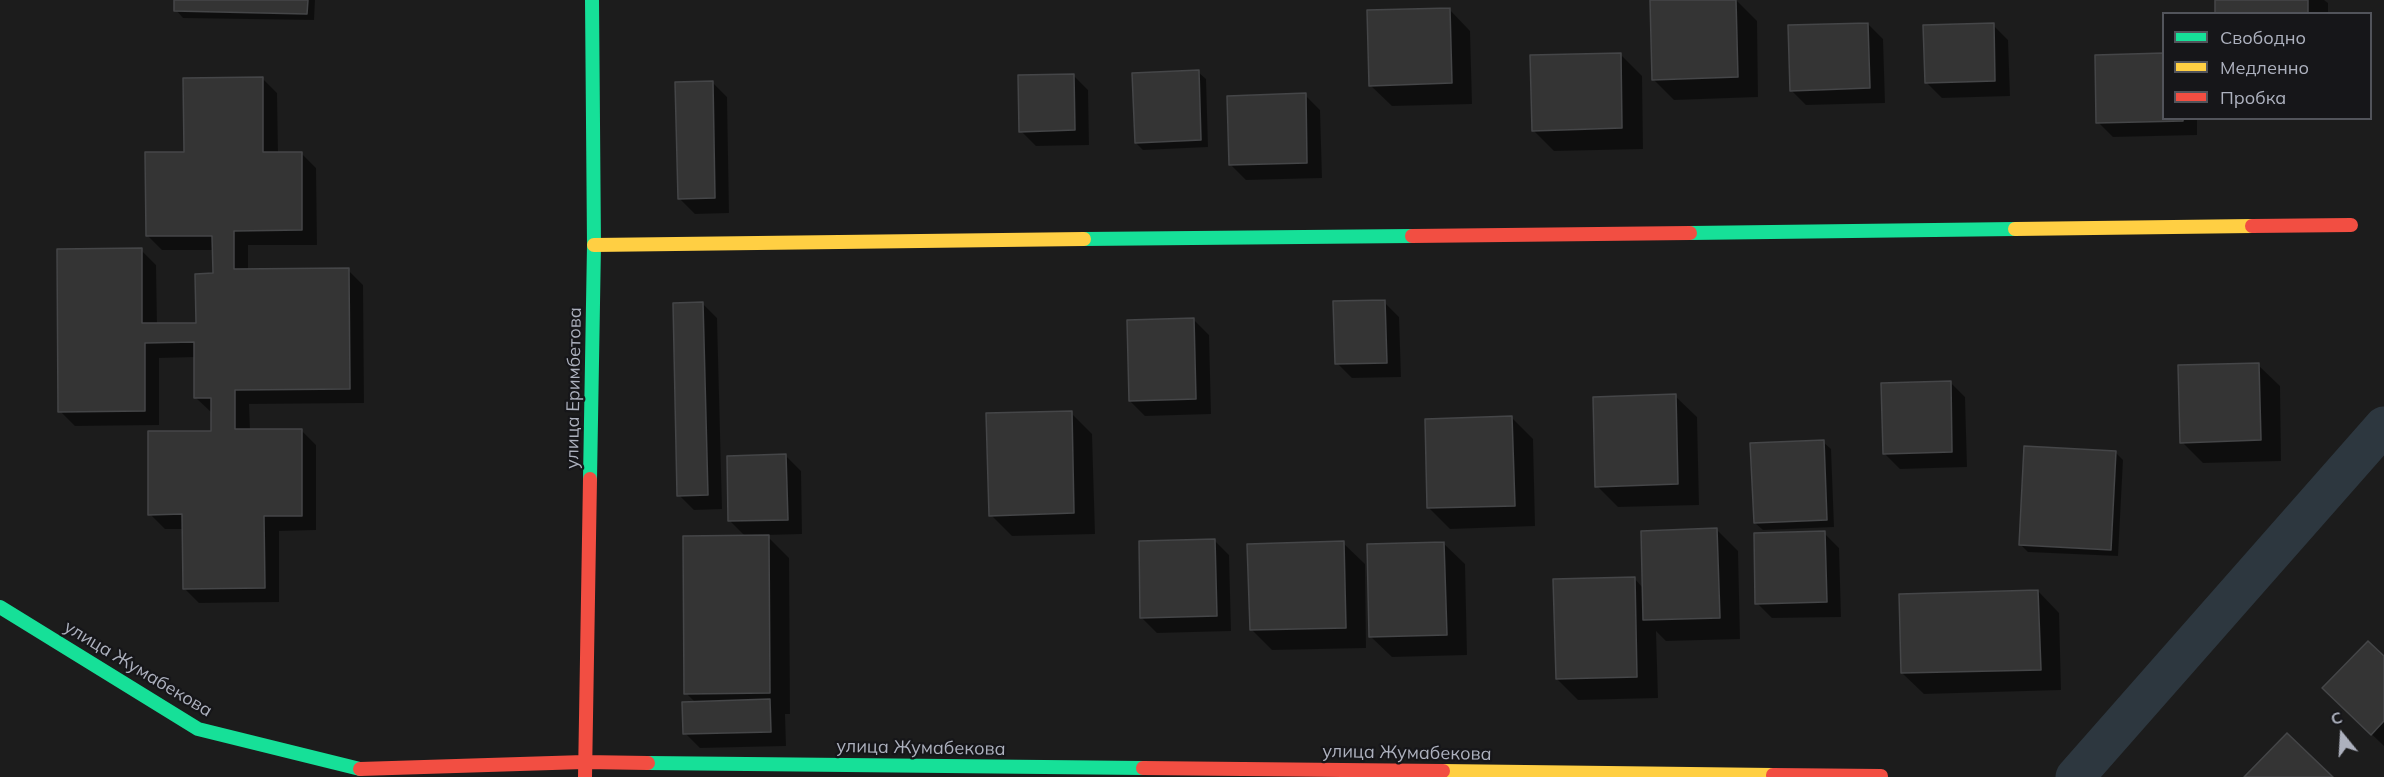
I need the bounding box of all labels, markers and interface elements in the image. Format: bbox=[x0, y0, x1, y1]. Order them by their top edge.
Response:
legend bbox=[2162, 12, 2372, 120]
text: Свободно bbox=[2220, 26, 2306, 49]
text: Медленно bbox=[2220, 56, 2309, 79]
text: Пробка bbox=[2220, 86, 2286, 109]
street label: улица Еримбетова bbox=[562, 307, 586, 469]
street label: улица Жумабекова bbox=[60, 616, 216, 722]
north arrow bbox=[2312, 705, 2372, 765]
text: С bbox=[2328, 707, 2345, 729]
street label: улица Жумабекова bbox=[836, 736, 1006, 760]
street label: улица Жумабекова bbox=[1322, 741, 1492, 765]

